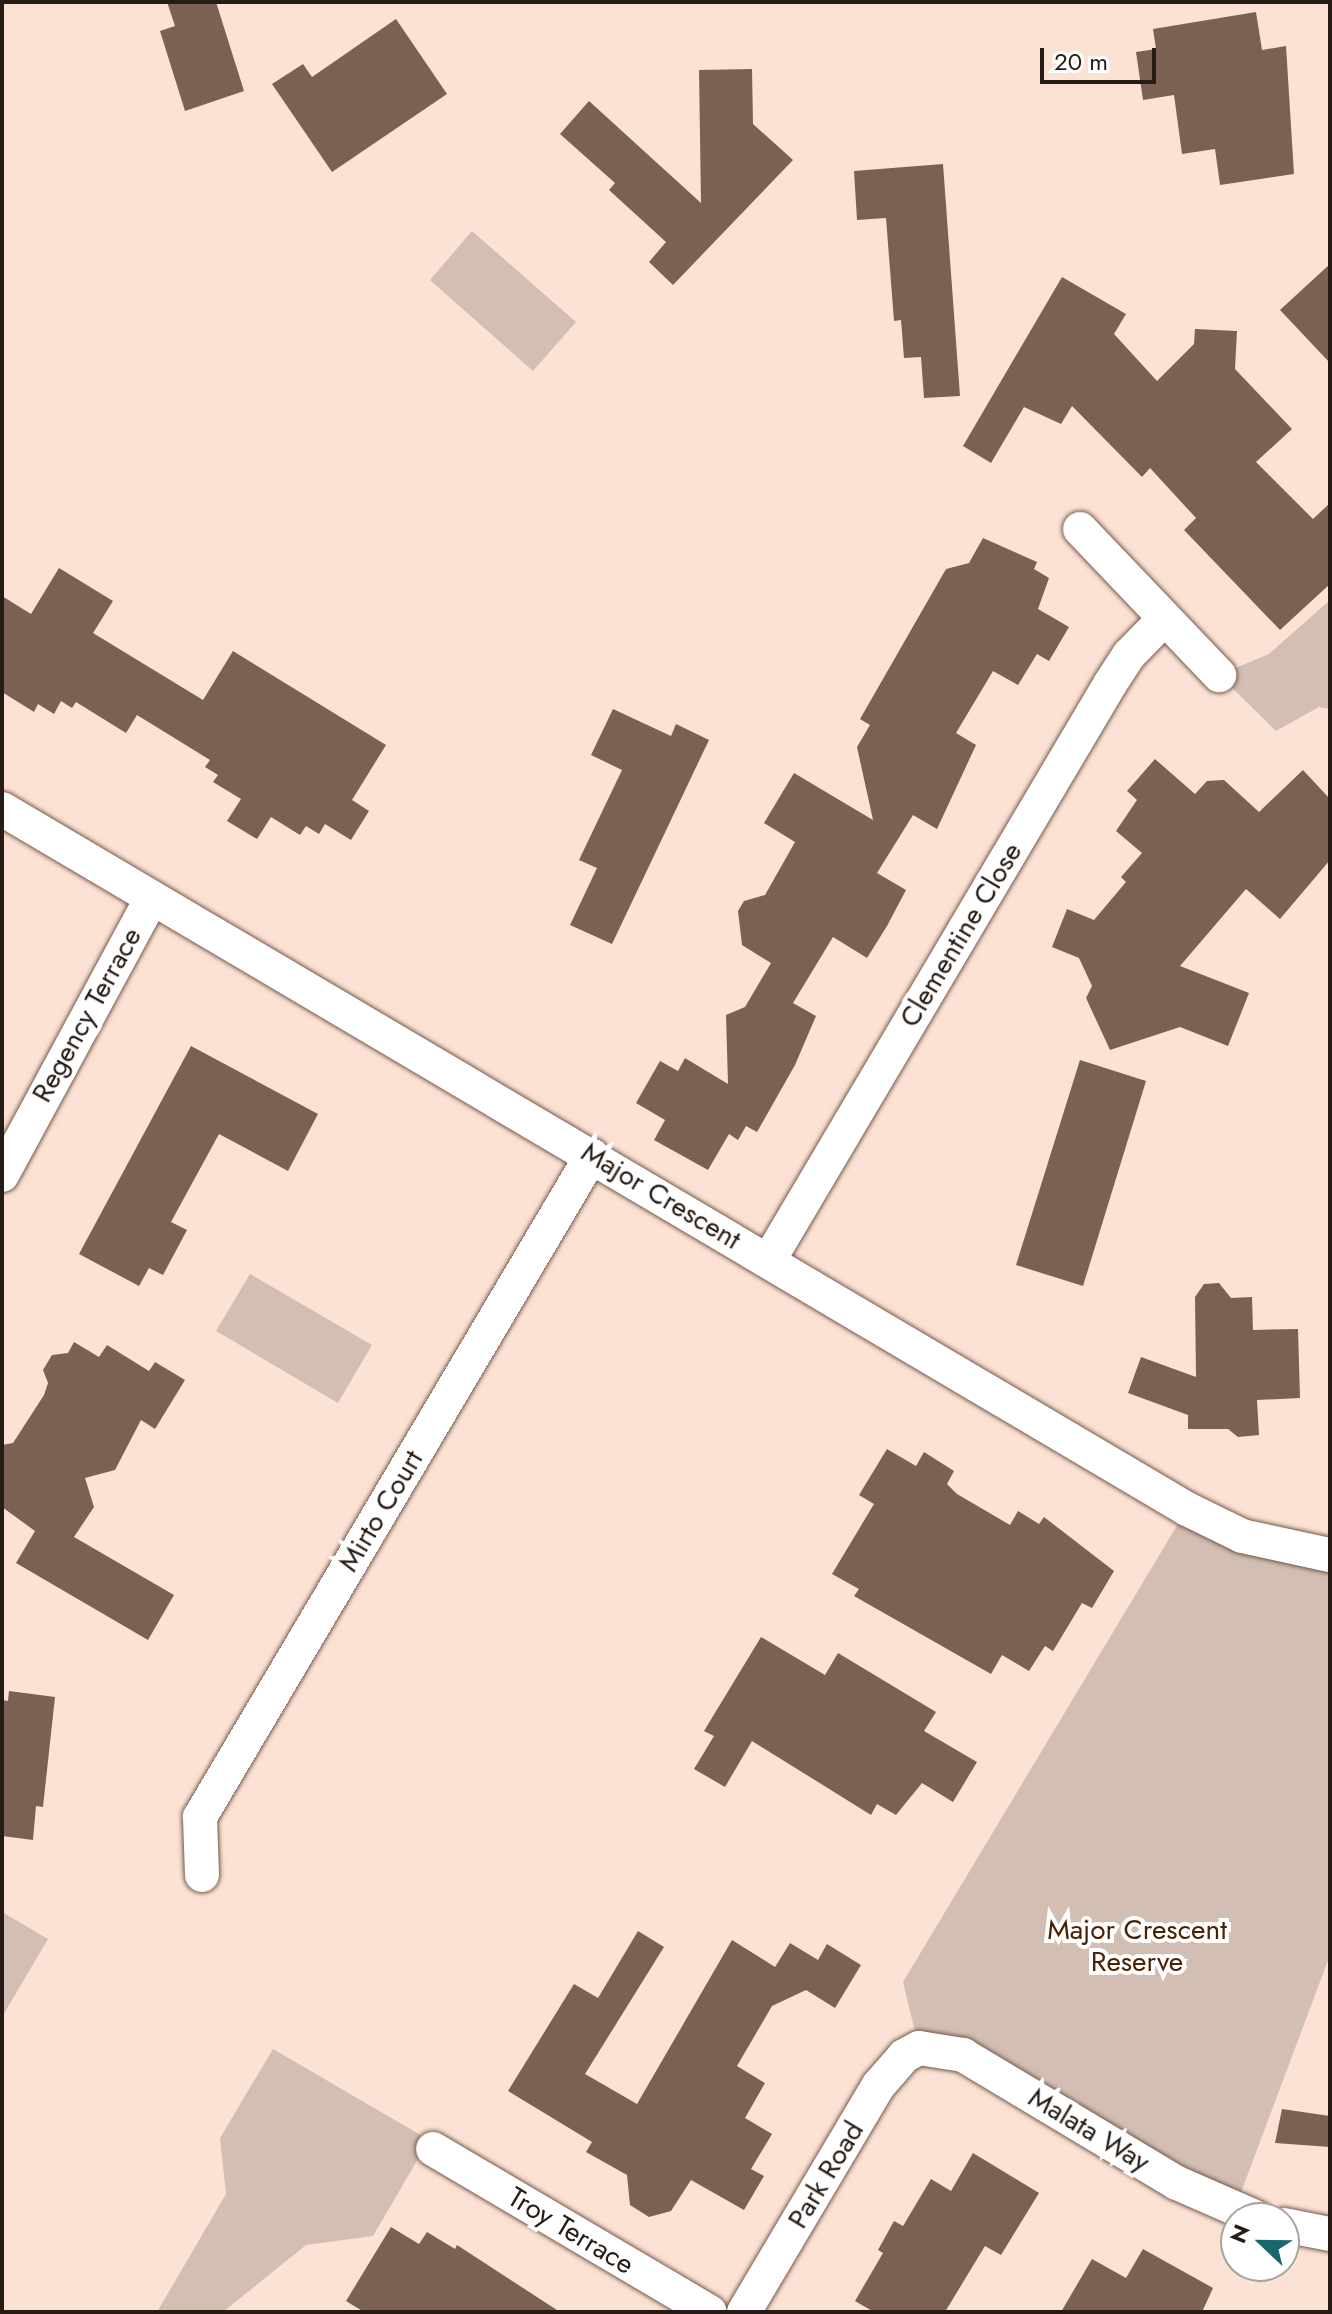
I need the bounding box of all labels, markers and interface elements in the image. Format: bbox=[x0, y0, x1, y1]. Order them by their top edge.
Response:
scale bar bbox=[1044, 32, 1160, 82]
text: 20 m bbox=[1054, 44, 1108, 79]
street label: Clementine Close bbox=[893, 837, 1029, 1033]
street label: Regency Terrace bbox=[25, 922, 149, 1108]
street label: Major Crescent bbox=[575, 1135, 747, 1257]
street label: Mirto Court bbox=[332, 1444, 430, 1578]
park label: Major Crescent Reserve bbox=[1047, 1913, 1227, 1979]
street label: Malata Way bbox=[1022, 2081, 1156, 2179]
street label: Park Road bbox=[781, 2115, 871, 2235]
street label: Troy Terrace bbox=[502, 2180, 640, 2282]
north arrow bbox=[1220, 2202, 1300, 2282]
text: N bbox=[1221, 2220, 1258, 2248]

